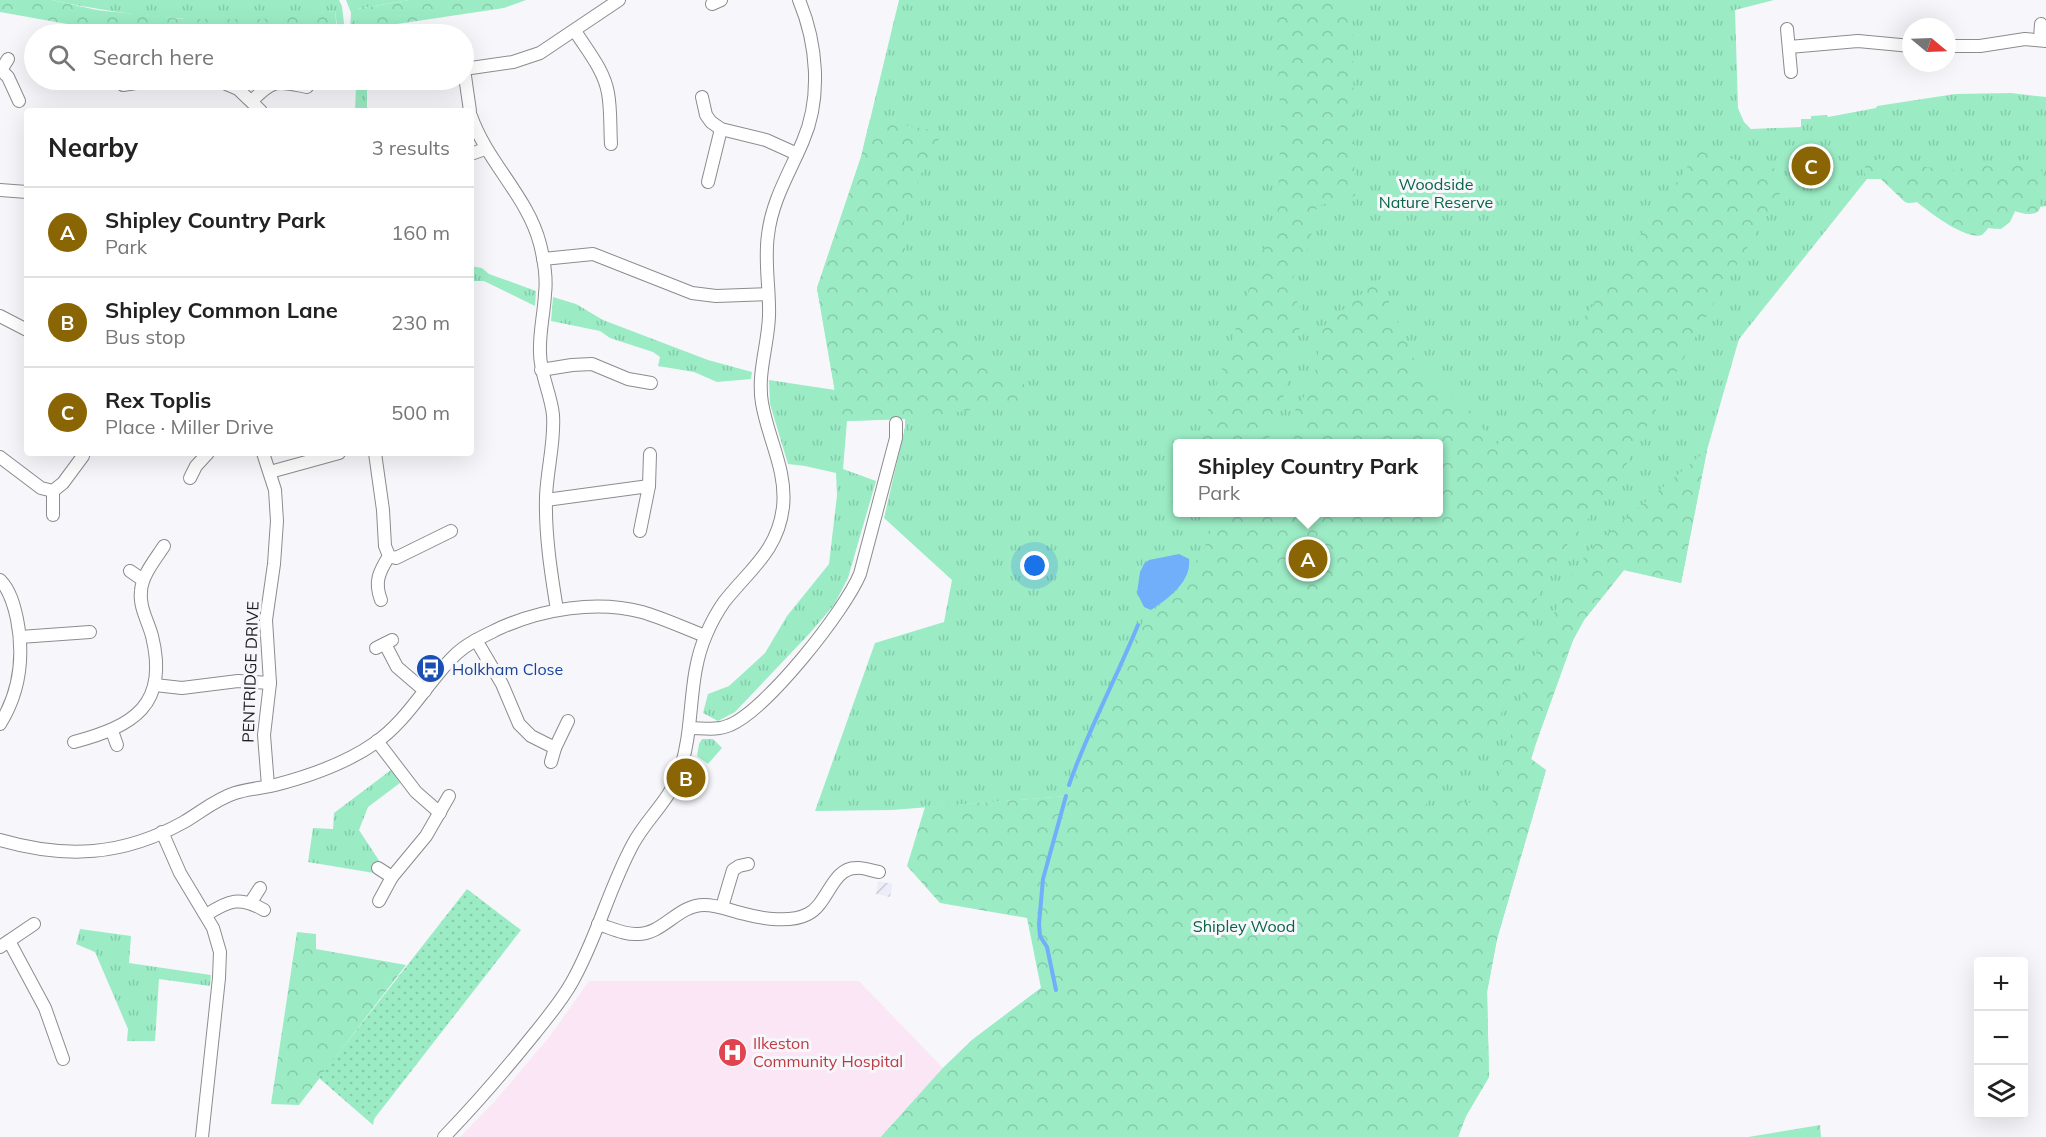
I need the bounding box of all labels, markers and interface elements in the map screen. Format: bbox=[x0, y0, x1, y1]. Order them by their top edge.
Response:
north arrow bbox=[1902, 18, 1956, 72]
search box bbox=[24, 24, 474, 90]
icon: search bbox=[45, 41, 78, 74]
text: Search here bbox=[93, 43, 214, 71]
text: Nearby bbox=[48, 131, 138, 164]
text: 3 results bbox=[372, 135, 450, 160]
pin: C bbox=[1792, 144, 1830, 188]
park label: Woodside Nature Reserve bbox=[1379, 174, 1493, 212]
text: Shipley Country Park bbox=[105, 206, 325, 234]
text: A bbox=[60, 220, 75, 245]
text: 160 m bbox=[391, 220, 450, 245]
text: Park bbox=[105, 234, 147, 259]
text: Shipley Common Lane bbox=[105, 296, 338, 324]
text: B bbox=[61, 310, 74, 335]
text: 230 m bbox=[391, 310, 450, 335]
text: Bus stop bbox=[105, 324, 185, 349]
text: Rex Toplis bbox=[105, 386, 211, 414]
text: C bbox=[61, 400, 74, 425]
text: 500 m bbox=[391, 400, 450, 425]
text: Place · Miller Drive bbox=[105, 414, 274, 439]
popup bbox=[1173, 439, 1443, 517]
text: Shipley Country Park bbox=[1198, 452, 1418, 480]
text: Park bbox=[1198, 480, 1240, 505]
pin: A bbox=[1288, 536, 1328, 582]
your location bbox=[1020, 551, 1049, 580]
street label: PENTRIDGE DRIVE bbox=[238, 601, 262, 743]
bus stop icon: Holkham Close bbox=[415, 653, 447, 685]
place label: Holkham Close bbox=[452, 659, 563, 679]
pin: B bbox=[666, 756, 706, 800]
park label: Shipley Wood bbox=[1193, 916, 1295, 936]
map controls bbox=[1974, 957, 2028, 1119]
button: + bbox=[1974, 957, 2028, 1011]
button: − bbox=[1974, 1011, 2028, 1065]
place label: Ilkeston Community Hospital bbox=[753, 1033, 903, 1071]
hospital icon: Ilkeston Community Hospital bbox=[716, 1036, 748, 1068]
button: layers bbox=[1974, 1065, 2028, 1119]

